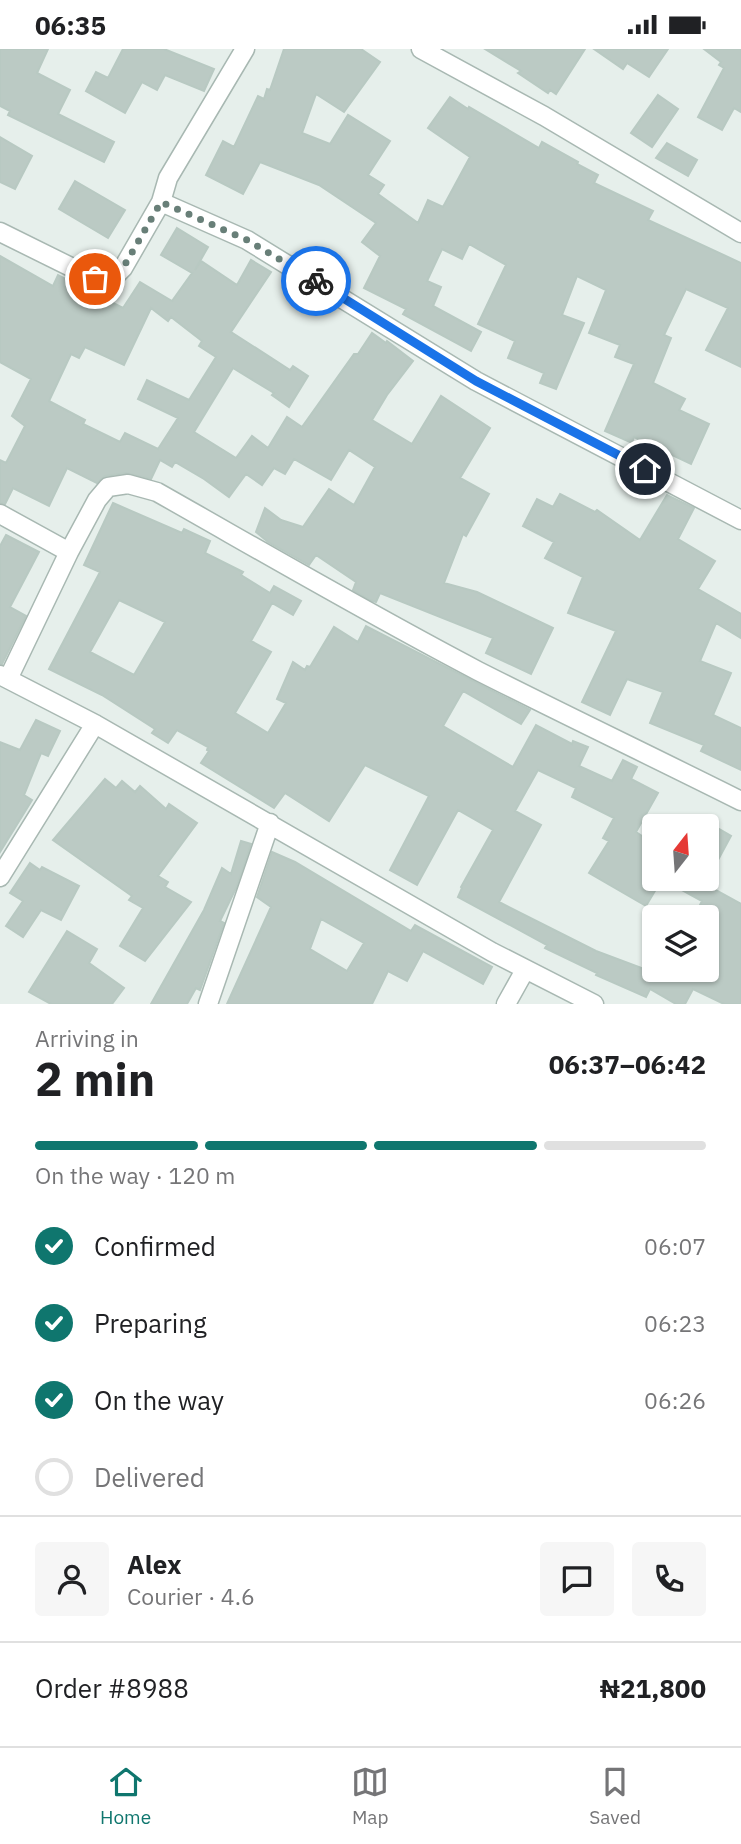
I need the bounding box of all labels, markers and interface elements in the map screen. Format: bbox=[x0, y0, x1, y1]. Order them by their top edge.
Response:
text: 06:35 bbox=[35, 8, 106, 42]
courier bbox=[281, 246, 351, 316]
pin bbox=[65, 249, 125, 309]
icon: bag bbox=[76, 260, 114, 298]
icon: bike bbox=[297, 262, 335, 300]
pin bbox=[615, 439, 675, 499]
icon: home bbox=[626, 450, 664, 488]
north arrow bbox=[642, 814, 719, 891]
map controls bbox=[642, 814, 719, 982]
button: layers bbox=[642, 905, 719, 982]
text: Arriving in bbox=[35, 1023, 139, 1053]
text: 06:37–06:42 bbox=[549, 1047, 706, 1081]
text: 2 min bbox=[35, 1049, 155, 1109]
text: On the way · 120 m bbox=[35, 1160, 235, 1190]
icon: check bbox=[35, 1227, 73, 1265]
text: Confirmed bbox=[94, 1229, 216, 1263]
text: 06:07 bbox=[644, 1231, 706, 1261]
icon: check bbox=[35, 1304, 73, 1342]
text: Preparing bbox=[94, 1306, 207, 1340]
text: 06:23 bbox=[644, 1308, 706, 1338]
icon: check bbox=[35, 1381, 73, 1419]
text: On the way bbox=[94, 1383, 224, 1417]
text: 06:26 bbox=[644, 1385, 706, 1415]
text: Delivered bbox=[94, 1460, 205, 1494]
button: person bbox=[35, 1542, 109, 1616]
button: chat bbox=[540, 1542, 614, 1616]
button: phone bbox=[632, 1542, 706, 1616]
text: Alex bbox=[127, 1547, 181, 1581]
text: Courier · 4.6 bbox=[127, 1581, 255, 1611]
text: Order #8988 bbox=[35, 1671, 189, 1705]
text: ₦21,800 bbox=[600, 1671, 706, 1705]
tab: Home bbox=[100, 1763, 151, 1829]
tab: Map bbox=[351, 1763, 389, 1829]
tab: Saved bbox=[589, 1763, 641, 1829]

